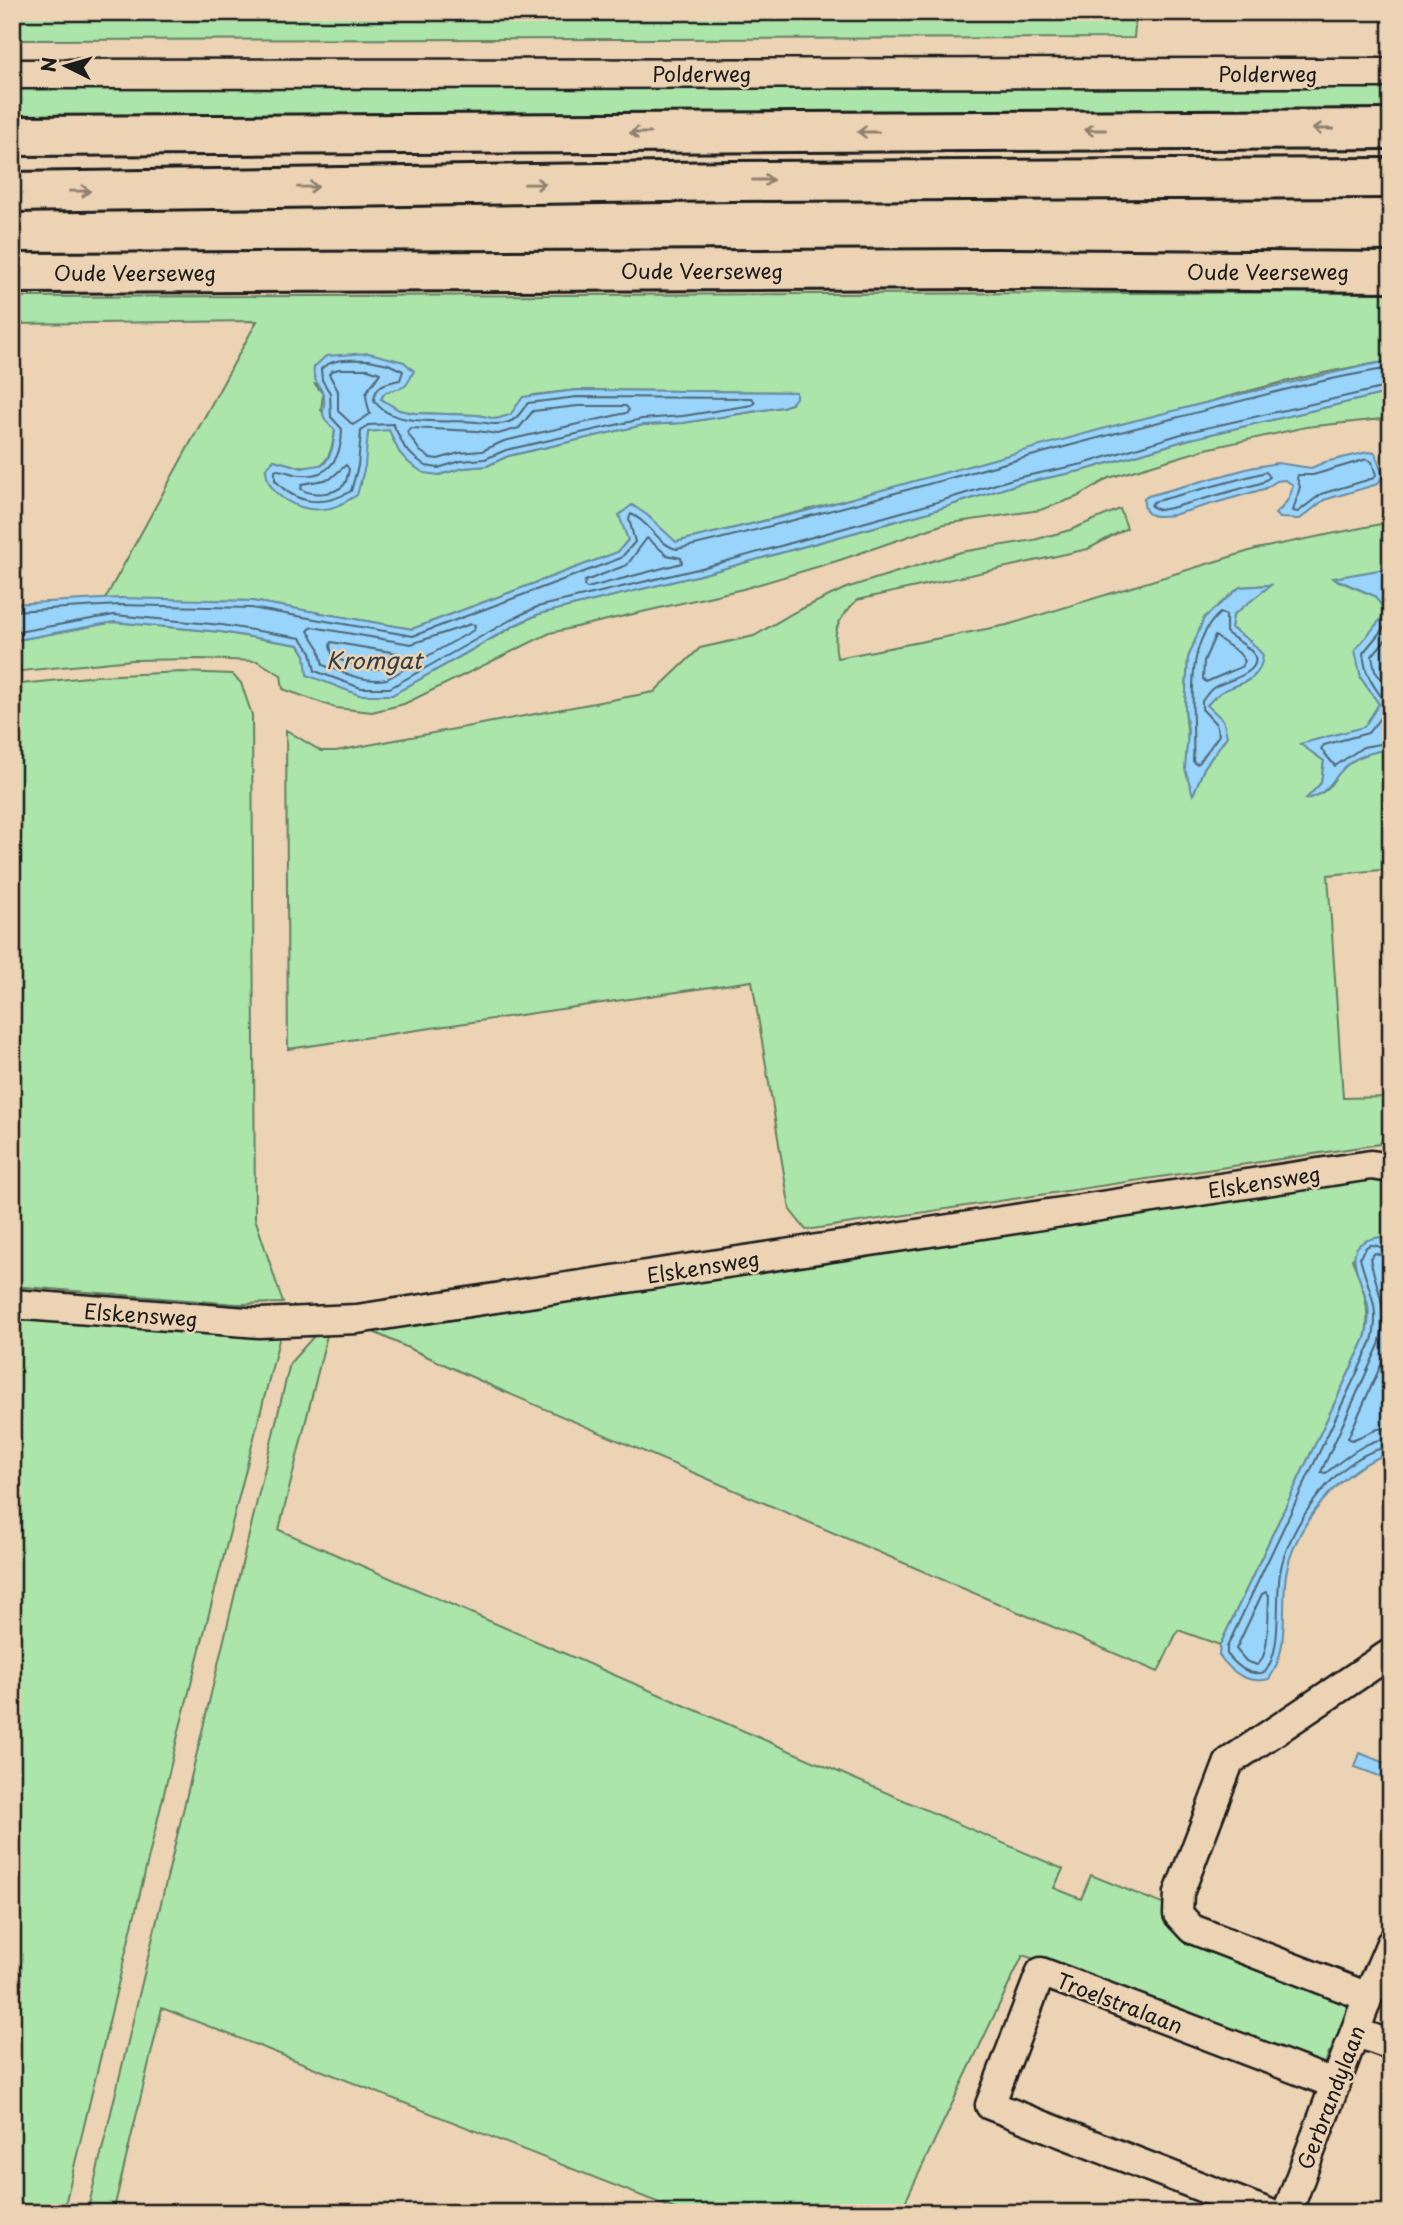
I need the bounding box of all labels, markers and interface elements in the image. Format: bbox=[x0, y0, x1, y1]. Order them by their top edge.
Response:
north arrow bbox=[32, 32, 102, 102]
text: N bbox=[33, 56, 63, 73]
street label: Polderweg bbox=[652, 57, 752, 89]
street label: Polderweg bbox=[1218, 57, 1318, 89]
one-way arrow bbox=[1311, 122, 1334, 136]
one-way arrow bbox=[1084, 123, 1107, 137]
one-way arrow bbox=[856, 125, 879, 139]
one-way arrow bbox=[629, 126, 652, 140]
one-way arrow bbox=[751, 173, 774, 187]
one-way arrow bbox=[524, 177, 547, 190]
one-way arrow bbox=[296, 181, 319, 194]
one-way arrow bbox=[69, 184, 92, 198]
street label: Oude Veerseweg bbox=[621, 254, 783, 286]
street label: Oude Veerseweg bbox=[1187, 255, 1349, 287]
street label: Oude Veerseweg bbox=[54, 256, 216, 288]
water label: Kromgat bbox=[326, 642, 424, 677]
street label: Elskensweg bbox=[1205, 1156, 1323, 1206]
street label: Elskensweg bbox=[644, 1241, 762, 1291]
street label: Elskensweg bbox=[83, 1294, 199, 1334]
street label: Troelstralaan bbox=[1052, 1963, 1188, 2041]
street label: Gerbrandylaan bbox=[1288, 2020, 1372, 2174]

